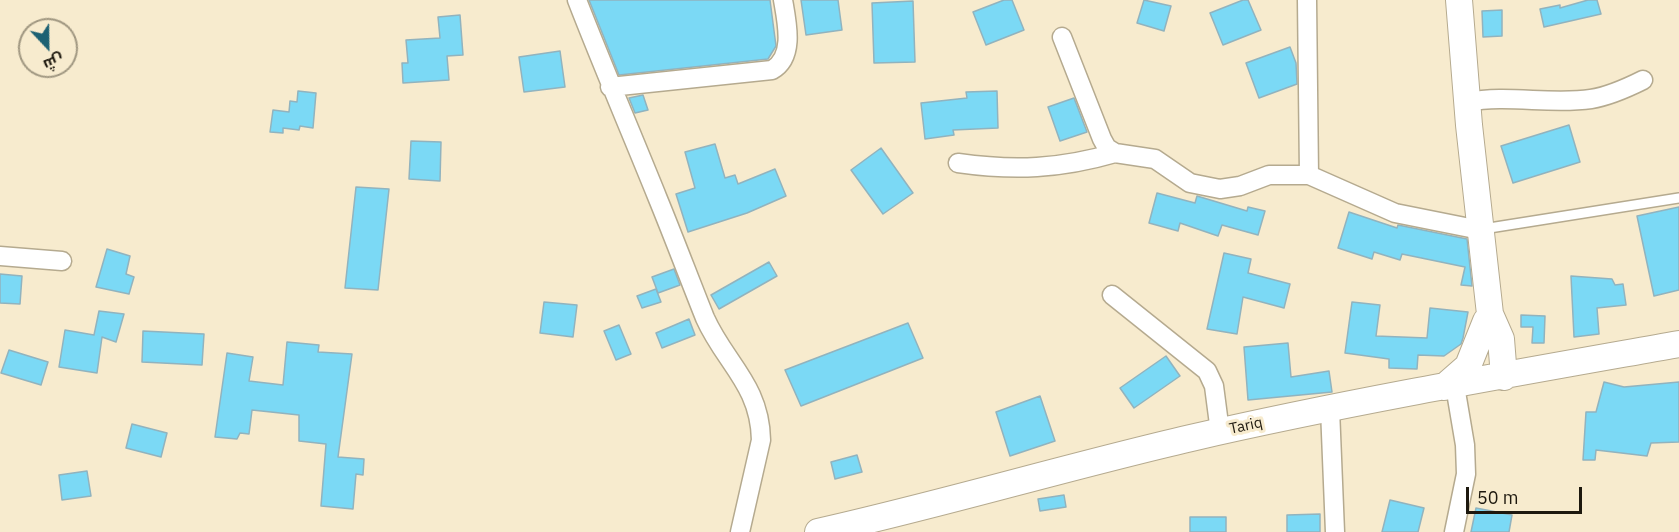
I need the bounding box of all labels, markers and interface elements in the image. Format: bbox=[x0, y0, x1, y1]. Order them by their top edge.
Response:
north arrow bbox=[18, 18, 78, 78]
text: ش bbox=[41, 50, 67, 76]
street label: Tariq bbox=[1228, 414, 1264, 438]
scale bar bbox=[1469, 475, 1584, 513]
text: 50 m bbox=[1477, 486, 1519, 509]

